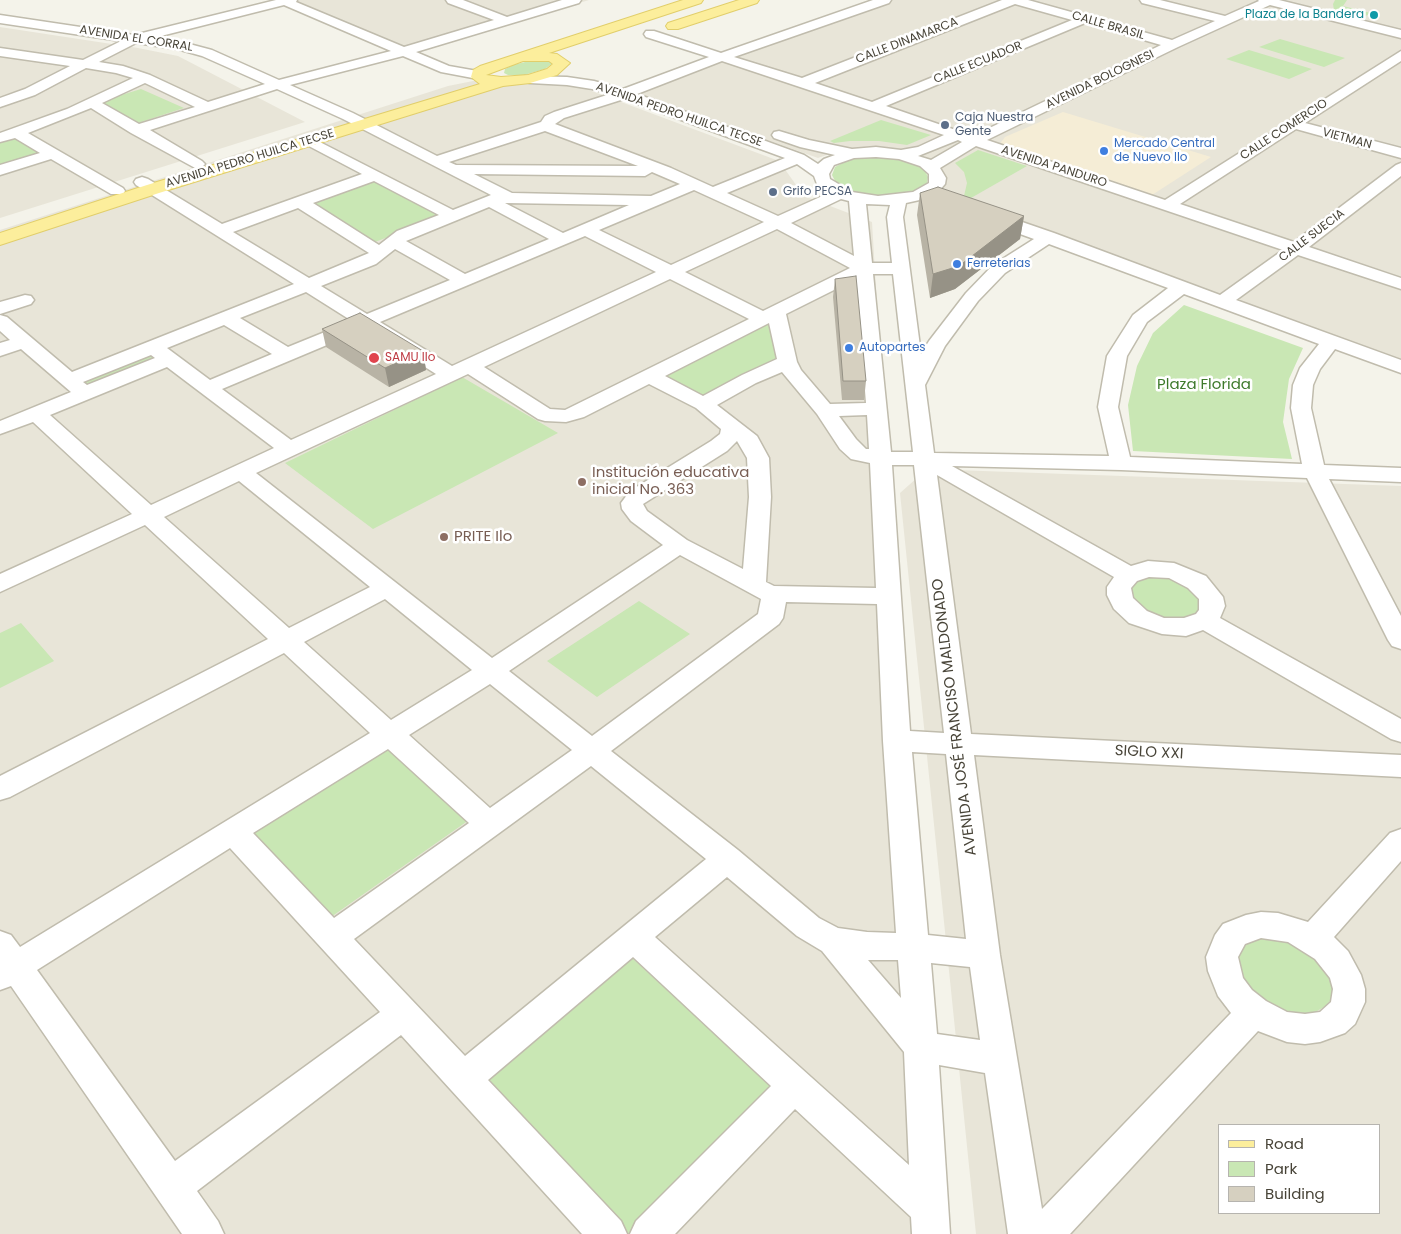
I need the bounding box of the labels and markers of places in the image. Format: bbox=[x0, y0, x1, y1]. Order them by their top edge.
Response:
place label: Plaza de la Bandera bbox=[1245, 8, 1364, 22]
marker: Plaza de la Bandera bbox=[1368, 9, 1380, 21]
place label: Caja Nuestra Gente bbox=[955, 111, 1033, 139]
marker: Caja Nuestra Gente bbox=[939, 119, 951, 131]
place label: Mercado Central de Nuevo Ilo bbox=[1114, 137, 1215, 165]
marker: Mercado Central de Nuevo Ilo bbox=[1098, 145, 1110, 157]
place label: Grifo PECSA bbox=[783, 185, 852, 199]
marker: Grifo PECSA bbox=[767, 186, 779, 198]
place label: Ferreterias bbox=[967, 257, 1030, 271]
marker: Ferreterias bbox=[951, 258, 963, 270]
place label: Autopartes bbox=[859, 341, 926, 355]
marker: Autopartes bbox=[843, 342, 855, 354]
marker: SAMU Ilo bbox=[367, 351, 381, 365]
place label: SAMU Ilo bbox=[385, 351, 435, 365]
place label: Institución educativa inicial No. 363 bbox=[592, 464, 749, 499]
marker: Institución educativa inicial No. 363 bbox=[576, 476, 588, 488]
place label: PRITE Ilo bbox=[454, 528, 512, 546]
marker: PRITE Ilo bbox=[438, 531, 450, 543]

